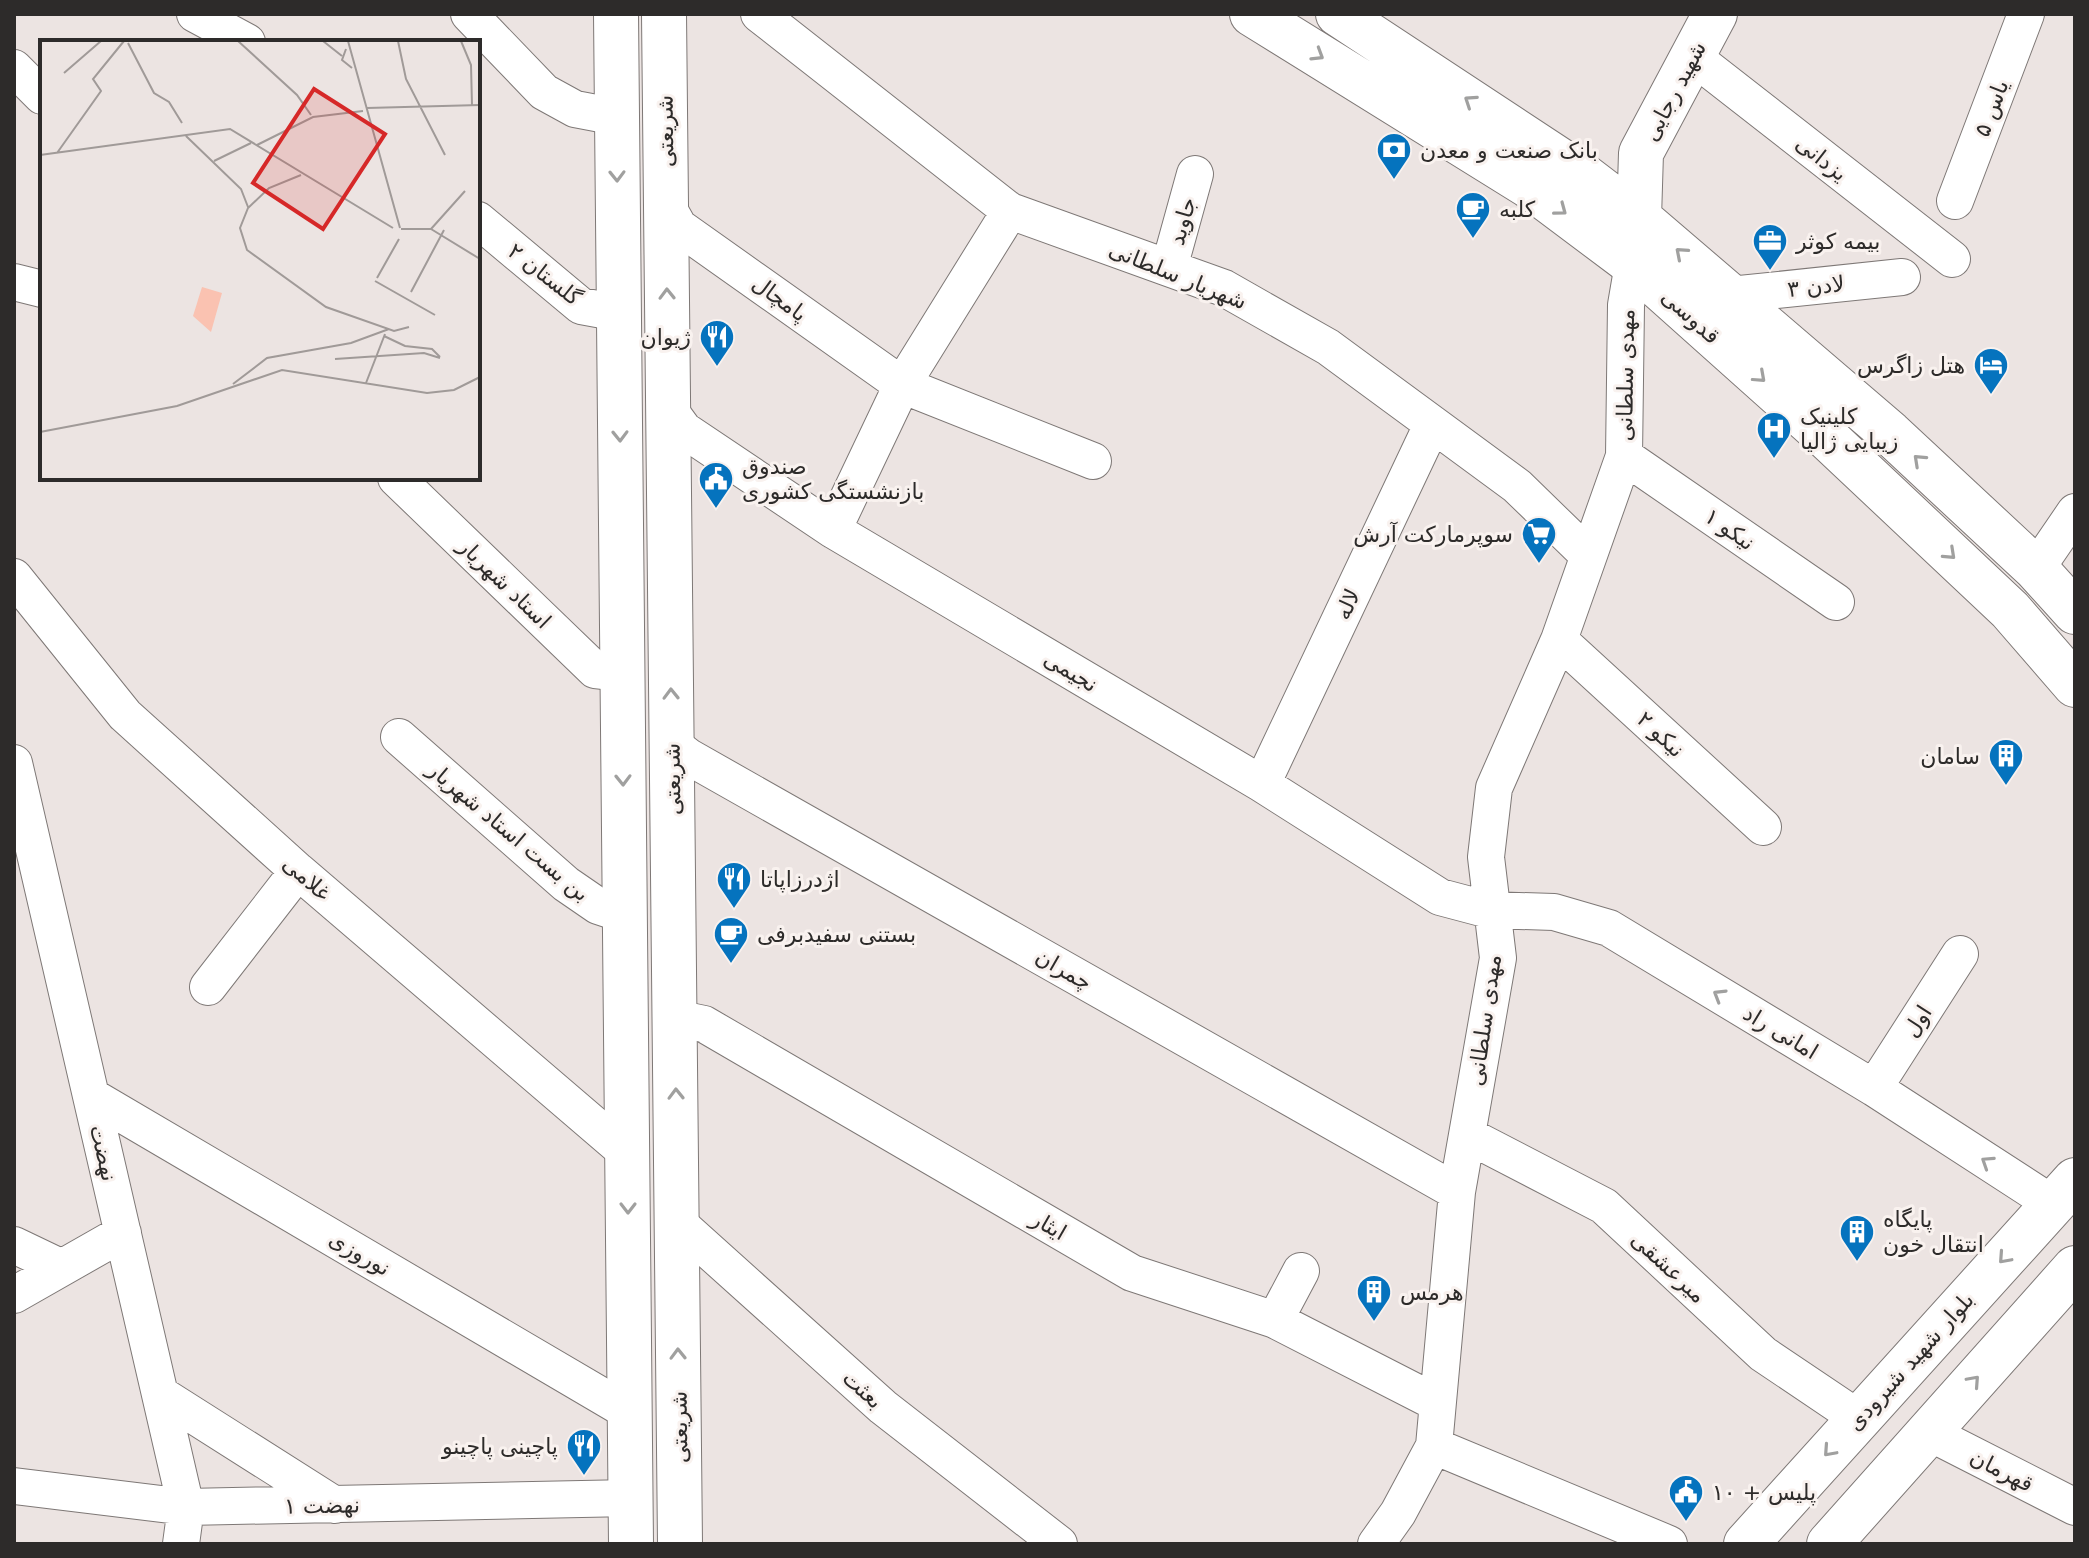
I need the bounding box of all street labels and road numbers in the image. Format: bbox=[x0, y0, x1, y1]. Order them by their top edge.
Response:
street label: شهید رجایی bbox=[1638, 37, 1711, 145]
street label: یاس ۵ bbox=[1969, 76, 2015, 140]
street label: شریعتی bbox=[652, 95, 679, 167]
street label: یزدانی bbox=[1791, 130, 1852, 186]
street label: جاوید bbox=[1164, 194, 1201, 248]
street label: شهریار سلطانی bbox=[1105, 237, 1250, 314]
street label: گلستان ۲ bbox=[503, 238, 587, 311]
street label: پامچال bbox=[747, 270, 812, 327]
street label: لادن ۳ bbox=[1786, 271, 1846, 302]
street label: قدوسی bbox=[1656, 284, 1725, 349]
street label: مهدی سلطانی bbox=[1612, 308, 1639, 442]
street label: نیکو ۱ bbox=[1700, 503, 1759, 555]
street label: استاد شهریار bbox=[453, 532, 556, 634]
street label: لاله bbox=[1330, 585, 1365, 624]
street label: نجیمی bbox=[1039, 646, 1102, 697]
street label: نیکو ۲ bbox=[1632, 706, 1689, 762]
street label: شریعتی bbox=[659, 743, 686, 815]
street label: بن بست استاد شهریار bbox=[422, 756, 594, 906]
street label: غلامی bbox=[278, 851, 336, 906]
street label: چمران bbox=[1031, 943, 1096, 995]
street label: مهدی سلطانی bbox=[1463, 953, 1506, 1087]
street label: امانی راد bbox=[1739, 1000, 1823, 1064]
street label: اول bbox=[1898, 1001, 1937, 1042]
street label: نهضت bbox=[85, 1123, 122, 1184]
street label: ایثار bbox=[1026, 1205, 1071, 1245]
street label: نوروزی bbox=[325, 1226, 395, 1281]
street label: میرعشقی bbox=[1626, 1227, 1711, 1308]
street label: بلوار شهید شیرودی bbox=[1842, 1287, 1979, 1436]
street label: بعثت bbox=[838, 1365, 888, 1414]
street label: شریعتی bbox=[666, 1391, 693, 1463]
street label: قهرمان bbox=[1966, 1444, 2037, 1497]
street label: نهضت ۱ bbox=[284, 1492, 360, 1519]

